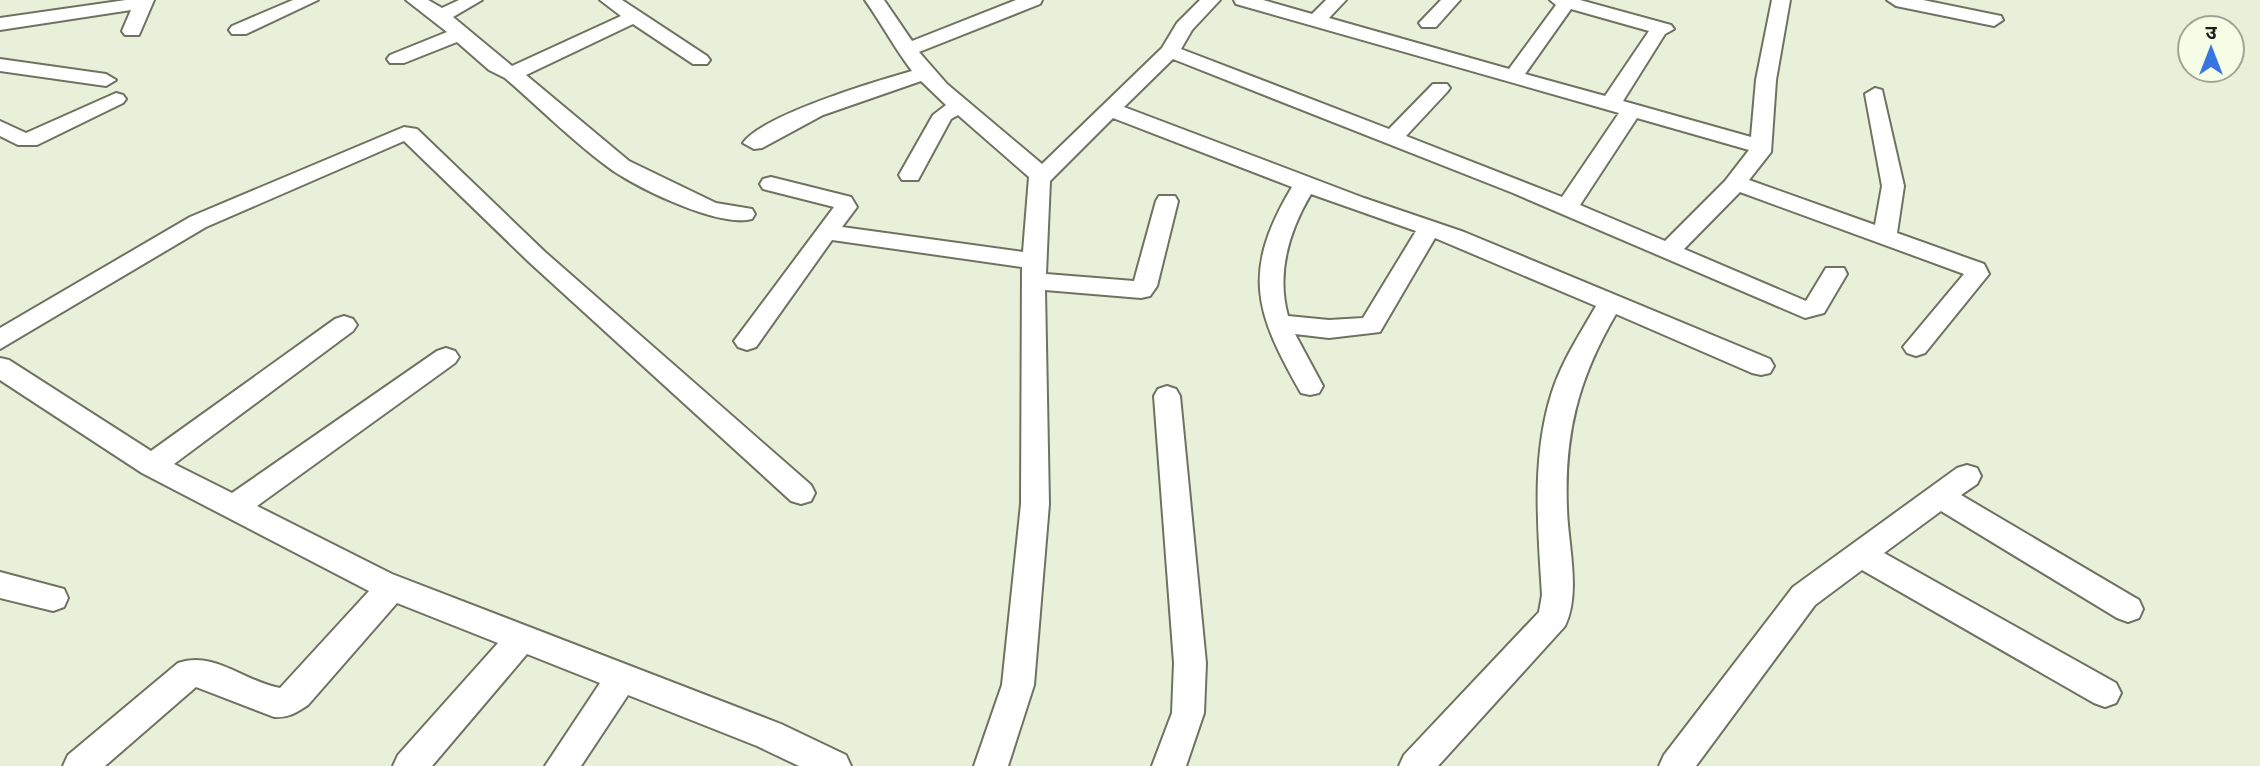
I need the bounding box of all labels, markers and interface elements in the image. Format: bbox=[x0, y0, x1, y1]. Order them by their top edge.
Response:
north arrow bbox=[2176, 14, 2246, 84]
text: उ bbox=[2205, 21, 2217, 44]

